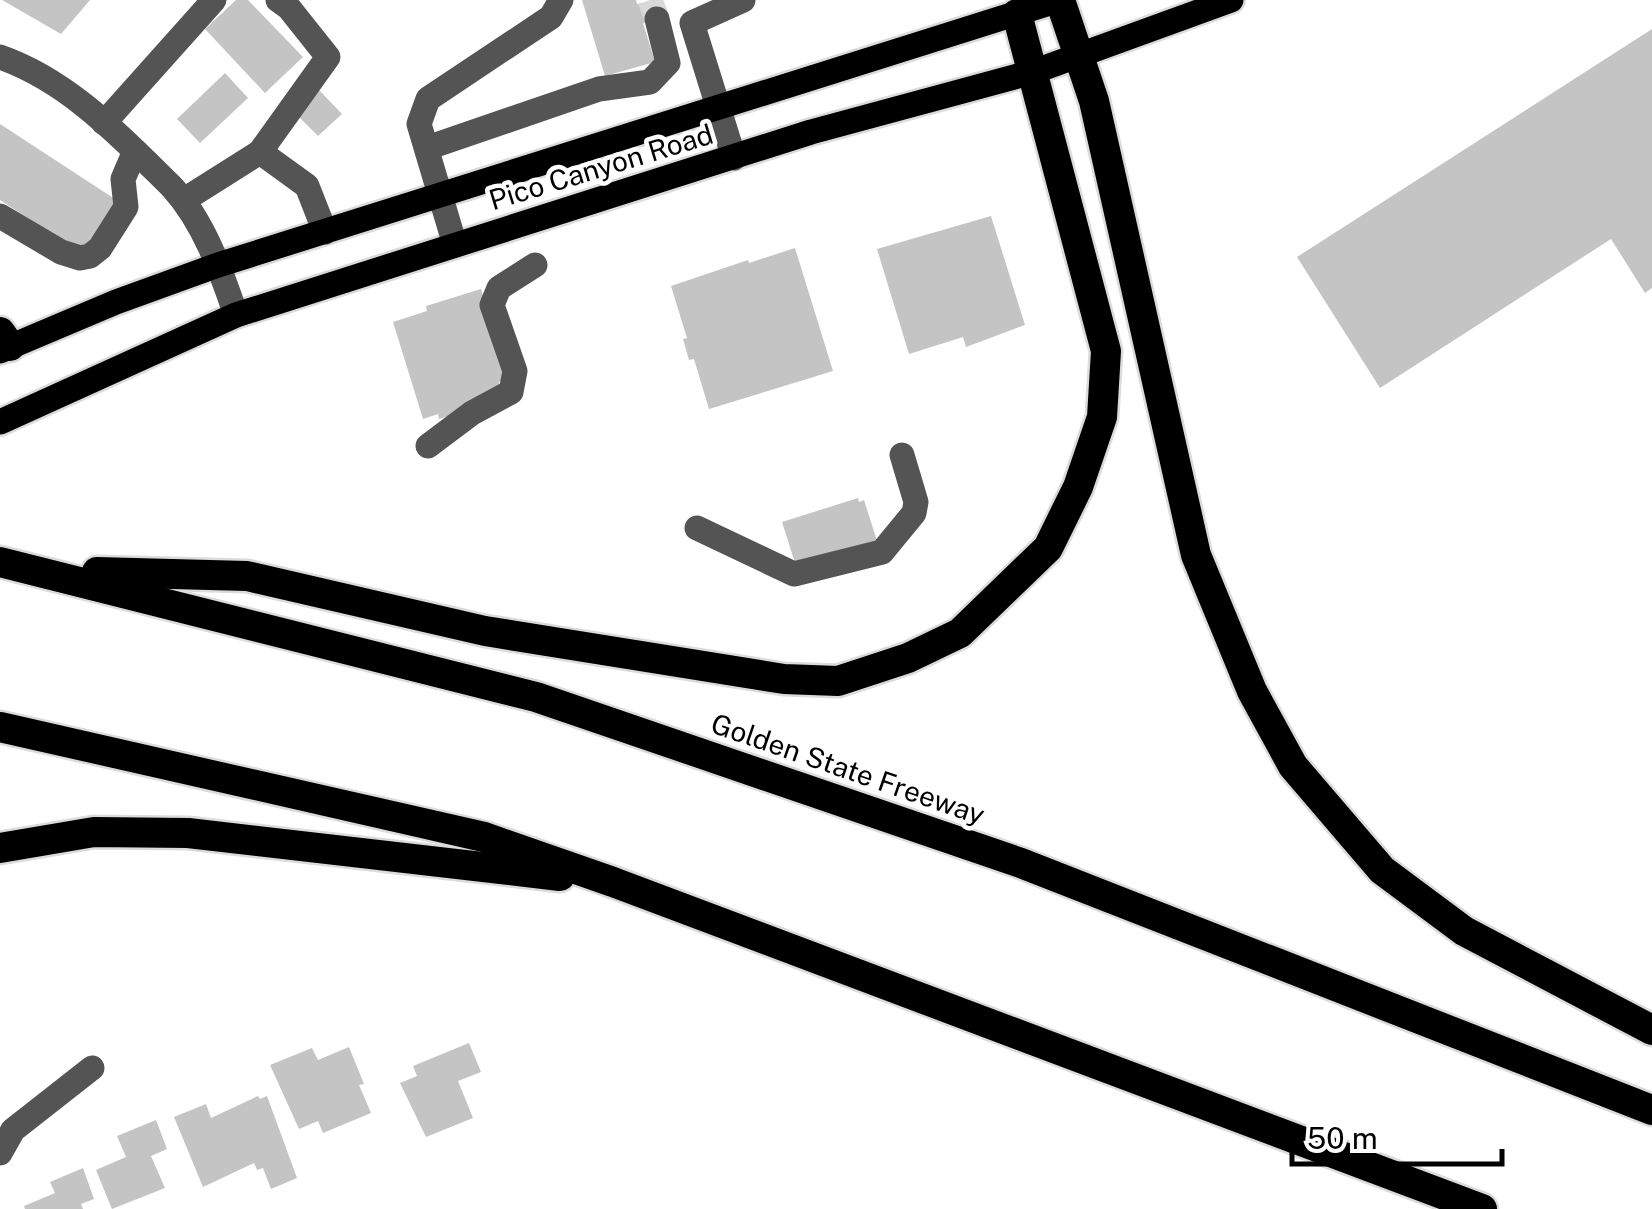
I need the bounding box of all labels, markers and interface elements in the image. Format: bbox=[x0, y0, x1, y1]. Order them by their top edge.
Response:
street label: Pico Canyon Road bbox=[485, 117, 717, 216]
street label: Golden State Freeway bbox=[707, 706, 989, 831]
scale bar bbox=[1292, 1104, 1502, 1166]
text: 50 m bbox=[1307, 1120, 1378, 1156]

